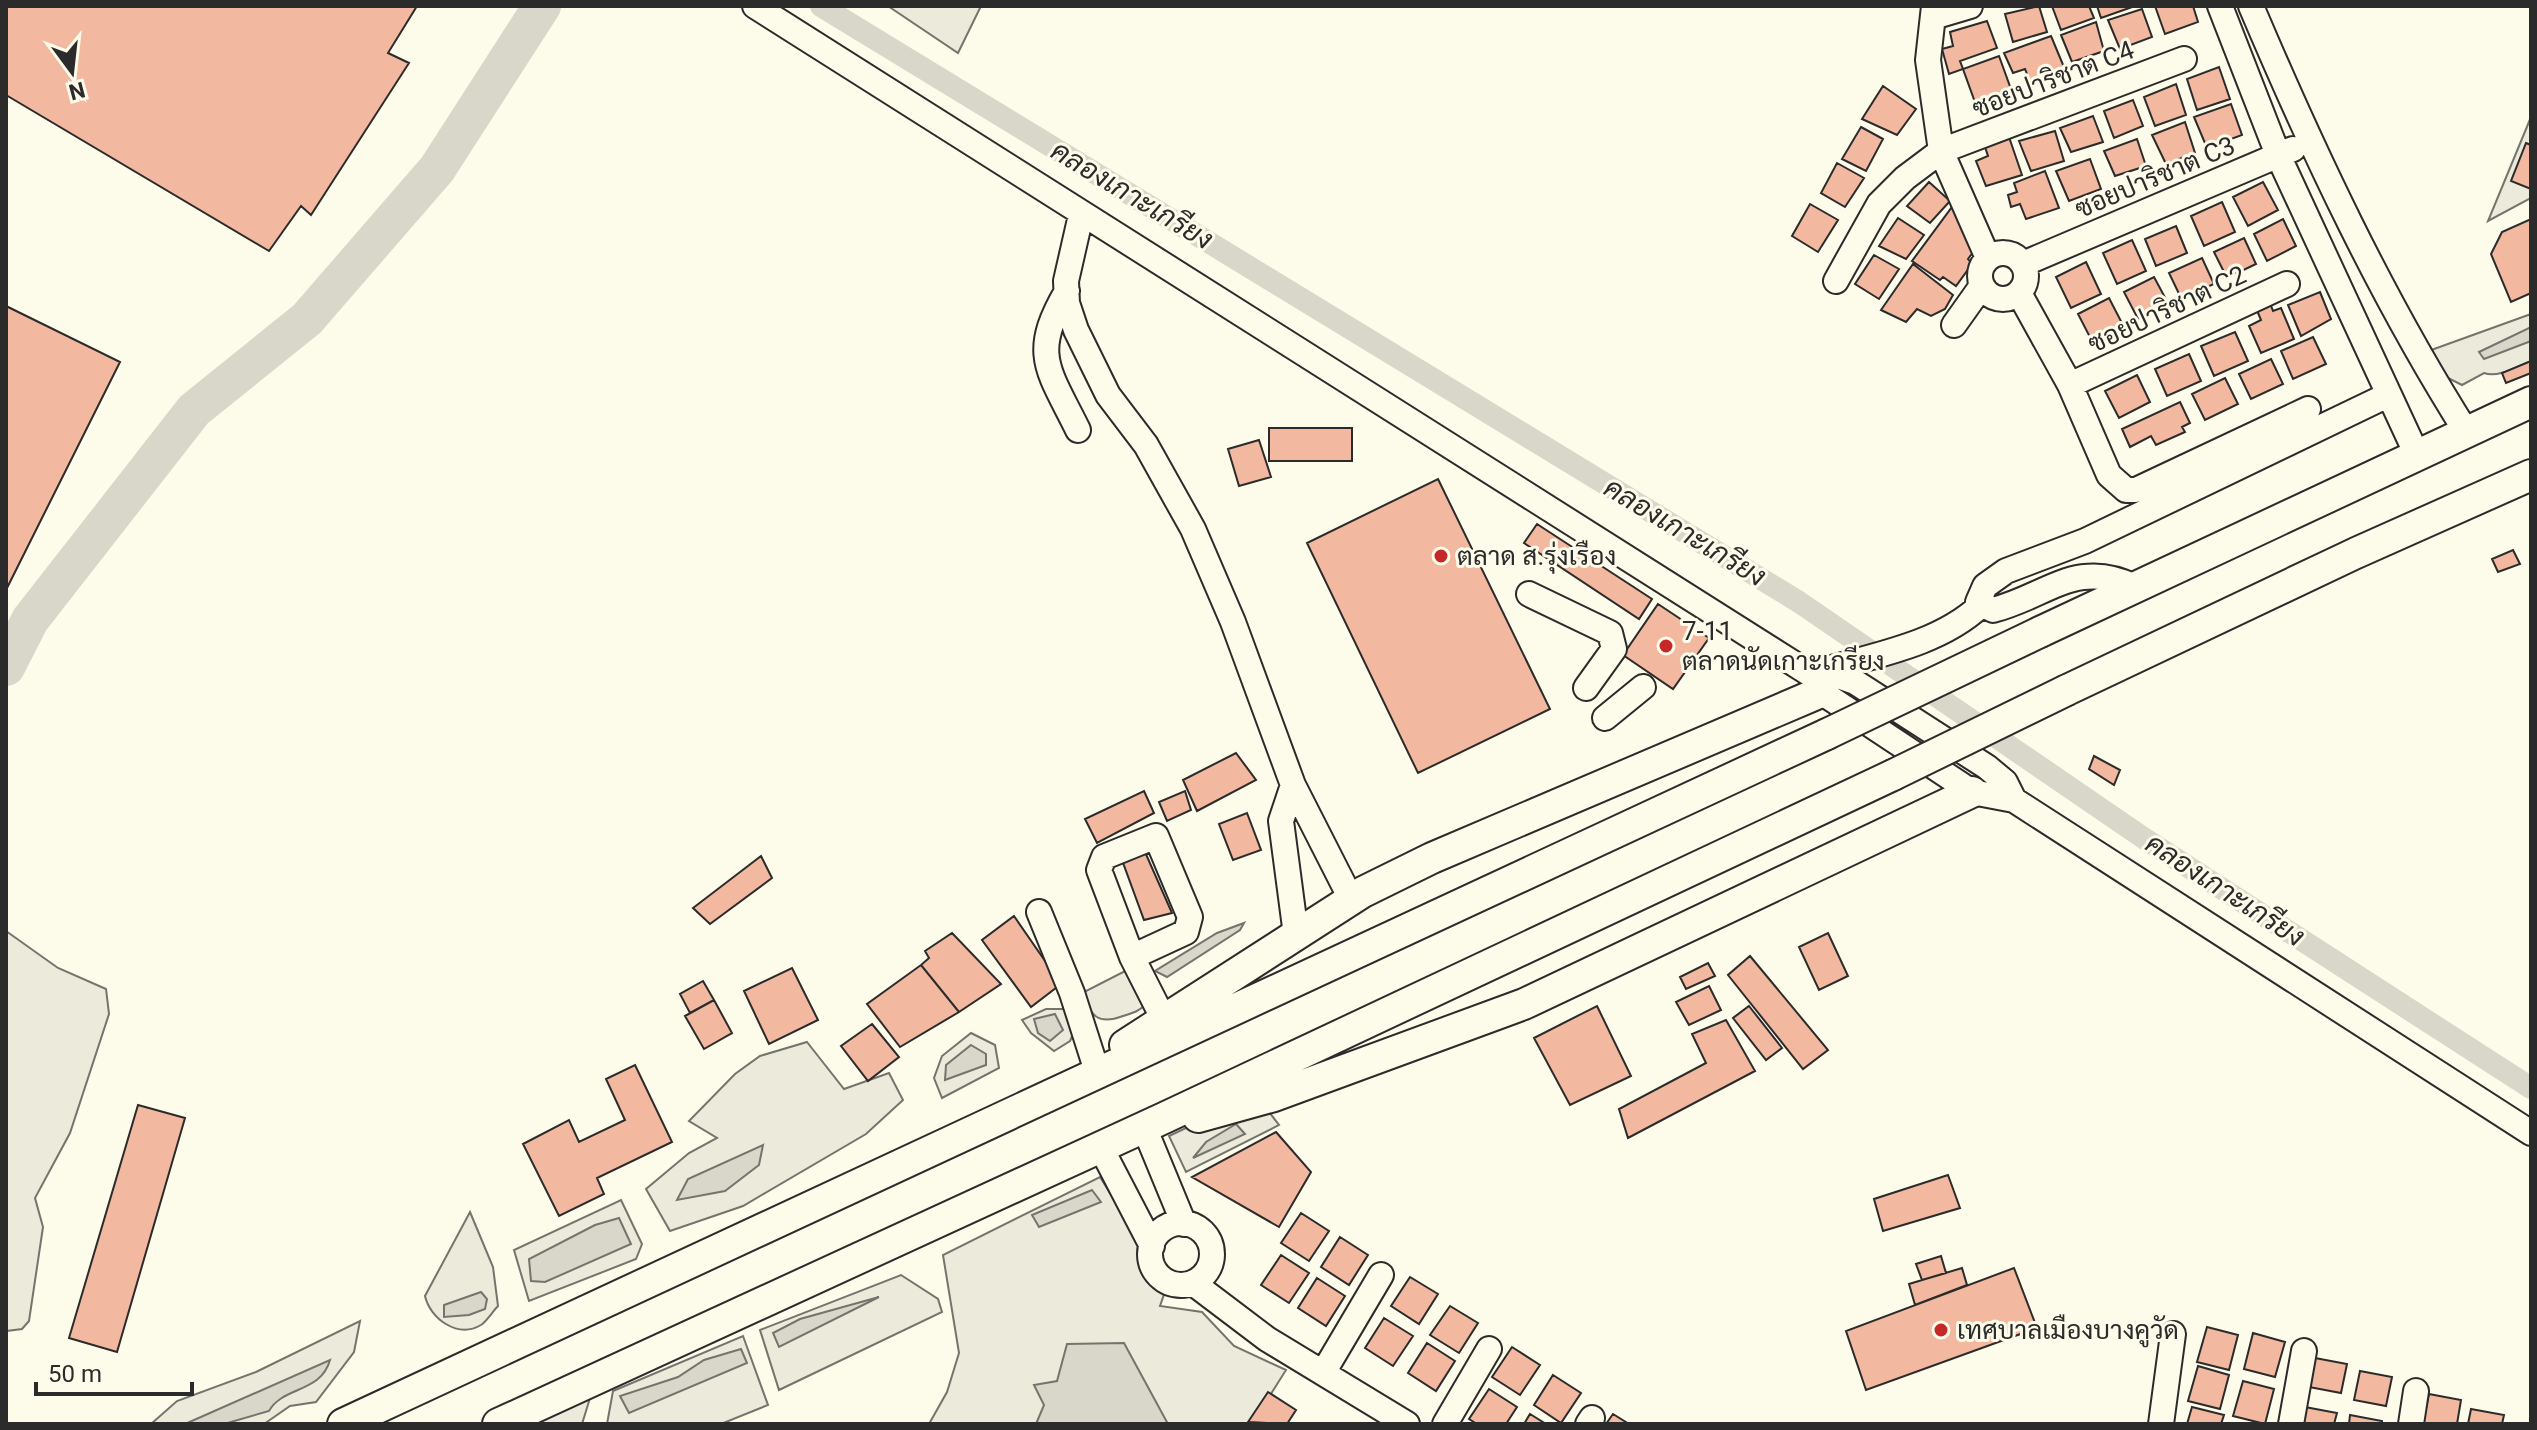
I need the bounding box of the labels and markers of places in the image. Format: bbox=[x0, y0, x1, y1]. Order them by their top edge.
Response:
place label: ตลาด ส.รุ่งเรือง bbox=[1457, 540, 1616, 574]
marker: ตลาด ส.รุ่งเรือง bbox=[1432, 547, 1450, 565]
place label: 7-11 ตลาดนัดเกาะเกรียง bbox=[1682, 616, 1885, 676]
marker: 7-11 ตลาดนัดเกาะเกรียง bbox=[1657, 637, 1675, 655]
place label: เทศบาลเมืองบางคูวัด bbox=[1957, 1314, 2179, 1348]
marker: เทศบาลเมืองบางคูวัด bbox=[1932, 1321, 1950, 1339]

